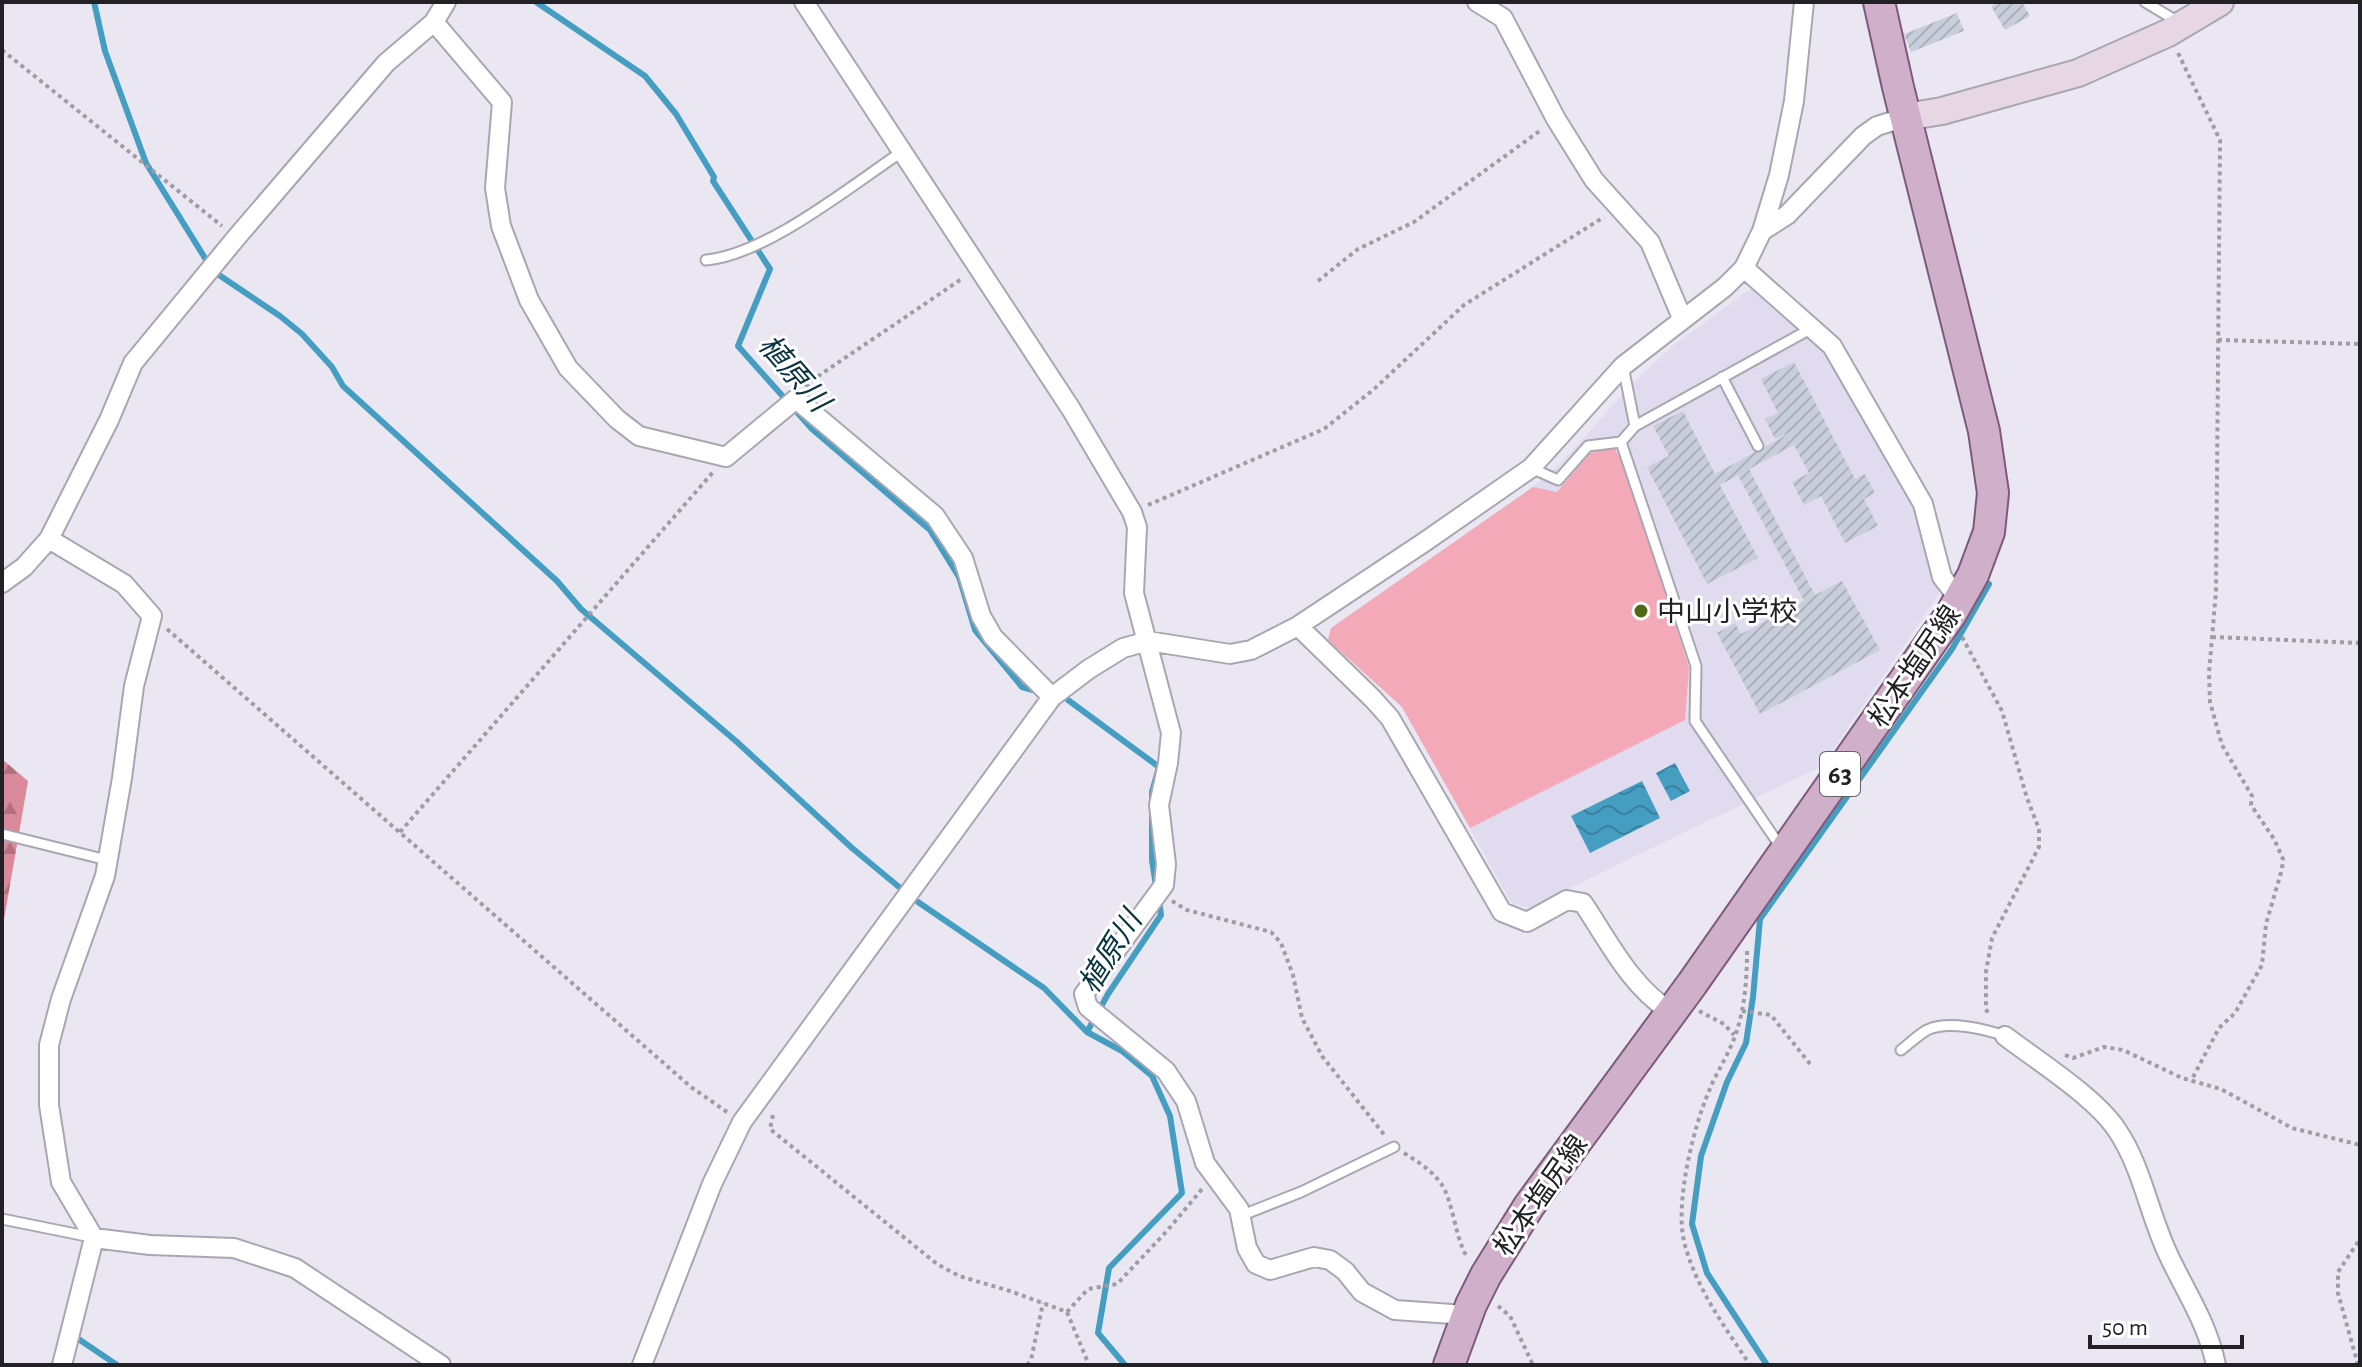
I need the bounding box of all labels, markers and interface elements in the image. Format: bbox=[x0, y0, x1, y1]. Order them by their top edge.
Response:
water label: 植原川 bbox=[752, 329, 838, 420]
place label: 中山小学校 bbox=[1657, 597, 1797, 627]
street label: 松本塩尻線 bbox=[1863, 600, 1966, 733]
marker: 中山小学校 bbox=[1632, 602, 1650, 620]
road number: 63 bbox=[1820, 752, 1860, 796]
water label: 植原川 bbox=[1073, 903, 1149, 999]
street label: 松本塩尻線 bbox=[1488, 1130, 1593, 1262]
scale bar bbox=[2090, 1299, 2242, 1349]
text: 50 m bbox=[2102, 1316, 2148, 1340]

